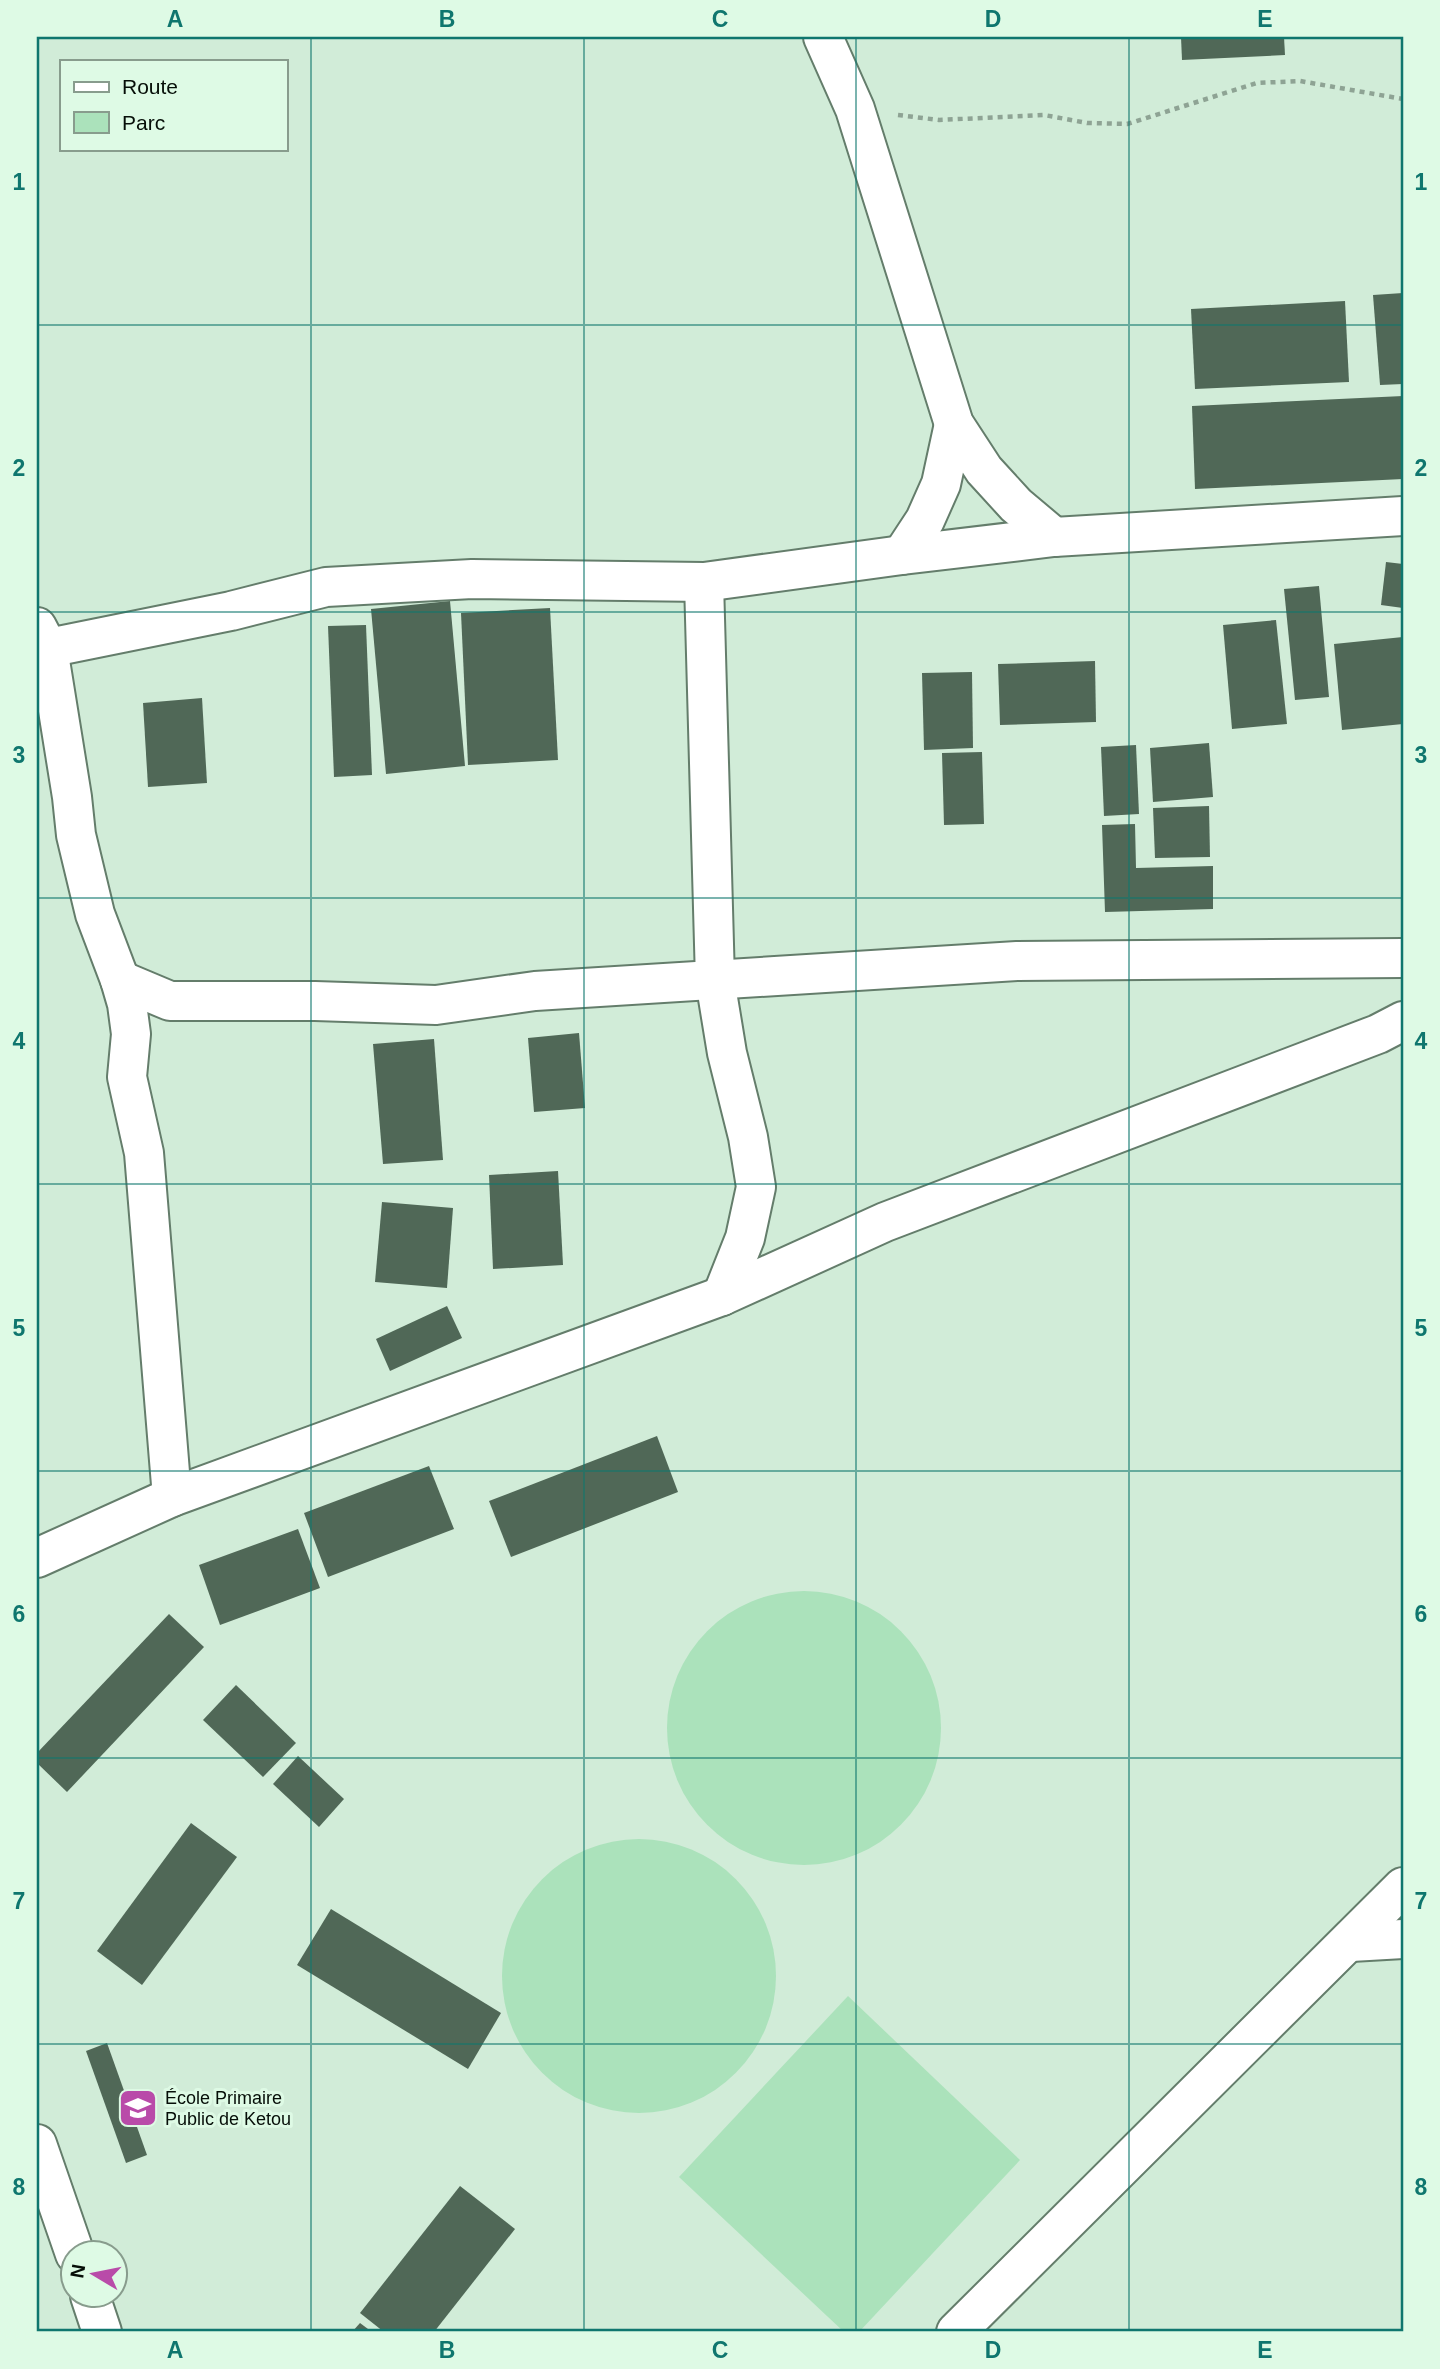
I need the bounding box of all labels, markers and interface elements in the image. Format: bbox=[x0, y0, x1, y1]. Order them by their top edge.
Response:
text: A bbox=[167, 6, 183, 32]
text: B bbox=[439, 6, 455, 32]
text: C bbox=[712, 6, 728, 32]
text: D bbox=[985, 6, 1001, 32]
text: E bbox=[1257, 6, 1273, 32]
legend bbox=[60, 60, 287, 150]
text: Route bbox=[122, 75, 178, 98]
text: Parc bbox=[122, 111, 165, 134]
text: 1 bbox=[13, 169, 26, 195]
text: 1 bbox=[1415, 169, 1428, 195]
text: 2 bbox=[13, 455, 25, 481]
text: 2 bbox=[1415, 455, 1427, 481]
text: 3 bbox=[13, 742, 25, 768]
text: 3 bbox=[1415, 742, 1427, 768]
text: 4 bbox=[13, 1028, 26, 1054]
text: 4 bbox=[1415, 1028, 1428, 1054]
text: 5 bbox=[13, 1315, 26, 1341]
text: 5 bbox=[1415, 1315, 1428, 1341]
text: 6 bbox=[13, 1601, 25, 1627]
text: 6 bbox=[1415, 1601, 1427, 1627]
text: 7 bbox=[13, 1888, 25, 1914]
text: 7 bbox=[1415, 1888, 1427, 1914]
school or university icon: École Primaire Public de Ketou bbox=[117, 2087, 159, 2129]
place label: École Primaire Public de Ketou bbox=[165, 2088, 291, 2129]
text: 8 bbox=[13, 2174, 26, 2200]
text: 8 bbox=[1415, 2174, 1428, 2200]
north arrow bbox=[60, 2240, 130, 2310]
text: N bbox=[66, 2263, 89, 2280]
text: A bbox=[167, 2337, 183, 2363]
text: B bbox=[439, 2337, 455, 2363]
text: C bbox=[712, 2337, 728, 2363]
text: D bbox=[985, 2337, 1001, 2363]
text: E bbox=[1257, 2337, 1273, 2363]

